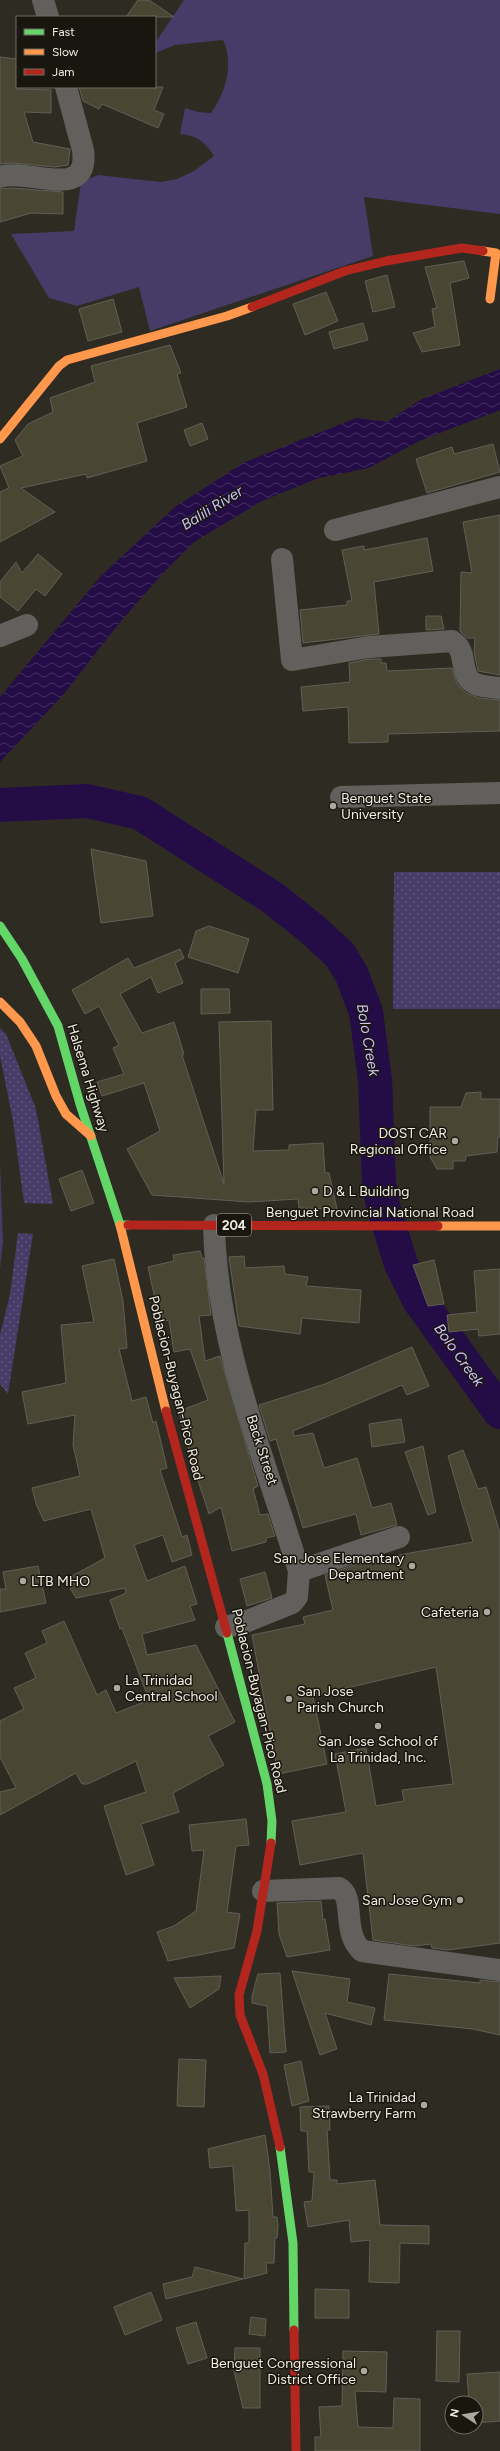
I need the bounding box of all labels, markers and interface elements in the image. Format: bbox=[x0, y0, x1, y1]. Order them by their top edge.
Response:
legend bbox=[16, 16, 156, 88]
text: Fast bbox=[52, 25, 75, 39]
text: Slow bbox=[52, 45, 79, 59]
text: Jam bbox=[52, 65, 75, 79]
water label: Balili River bbox=[178, 482, 247, 534]
place label: Benguet State University bbox=[341, 790, 432, 823]
marker: Benguet State University bbox=[328, 801, 338, 811]
water label: Bolo Creek bbox=[353, 1002, 383, 1078]
street label: Halsema Highway bbox=[63, 1022, 113, 1135]
place label: DOST CAR Regional Office bbox=[350, 1125, 447, 1158]
marker: DOST CAR Regional Office bbox=[450, 1136, 460, 1146]
place label: D & L Building bbox=[323, 1183, 409, 1200]
marker: D & L Building bbox=[310, 1186, 320, 1196]
street label: Benguet Provincial National Road bbox=[266, 1204, 474, 1221]
road number: 204 bbox=[217, 1214, 251, 1236]
street label: Poblacion-Buyagan-Pico Road bbox=[145, 1294, 207, 1482]
water label: Bolo Creek bbox=[430, 1320, 488, 1391]
street label: Back Street bbox=[243, 1413, 281, 1487]
place label: San Jose Elementary Department bbox=[273, 1550, 405, 1583]
marker: San Jose Elementary Department bbox=[407, 1561, 417, 1571]
place label: LTB MHO bbox=[31, 1573, 90, 1590]
marker: LTB MHO bbox=[18, 1576, 28, 1586]
place label: Cafeteria bbox=[421, 1604, 479, 1621]
street label: Poblacion-Buyagan-Pico Road bbox=[228, 1607, 290, 1795]
marker: Cafeteria bbox=[482, 1607, 492, 1617]
place label: La Trinidad Central School bbox=[125, 1672, 218, 1705]
marker: La Trinidad Central School bbox=[112, 1683, 122, 1693]
place label: San Jose Parish Church bbox=[297, 1683, 384, 1716]
marker: San Jose Parish Church bbox=[284, 1694, 294, 1704]
marker: San Jose School of La Trinidad, Inc. bbox=[373, 1721, 383, 1731]
place label: San Jose School of La Trinidad, Inc. bbox=[318, 1733, 439, 1766]
place label: San Jose Gym bbox=[362, 1892, 452, 1909]
marker: San Jose Gym bbox=[455, 1895, 465, 1905]
place label: La Trinidad Strawberry Farm bbox=[312, 2089, 416, 2122]
marker: La Trinidad Strawberry Farm bbox=[419, 2100, 429, 2110]
place label: Benguet Congressional District Office bbox=[211, 2355, 356, 2388]
marker: Benguet Congressional District Office bbox=[359, 2366, 369, 2376]
north arrow bbox=[444, 2395, 484, 2435]
text: N bbox=[447, 2408, 462, 2419]

